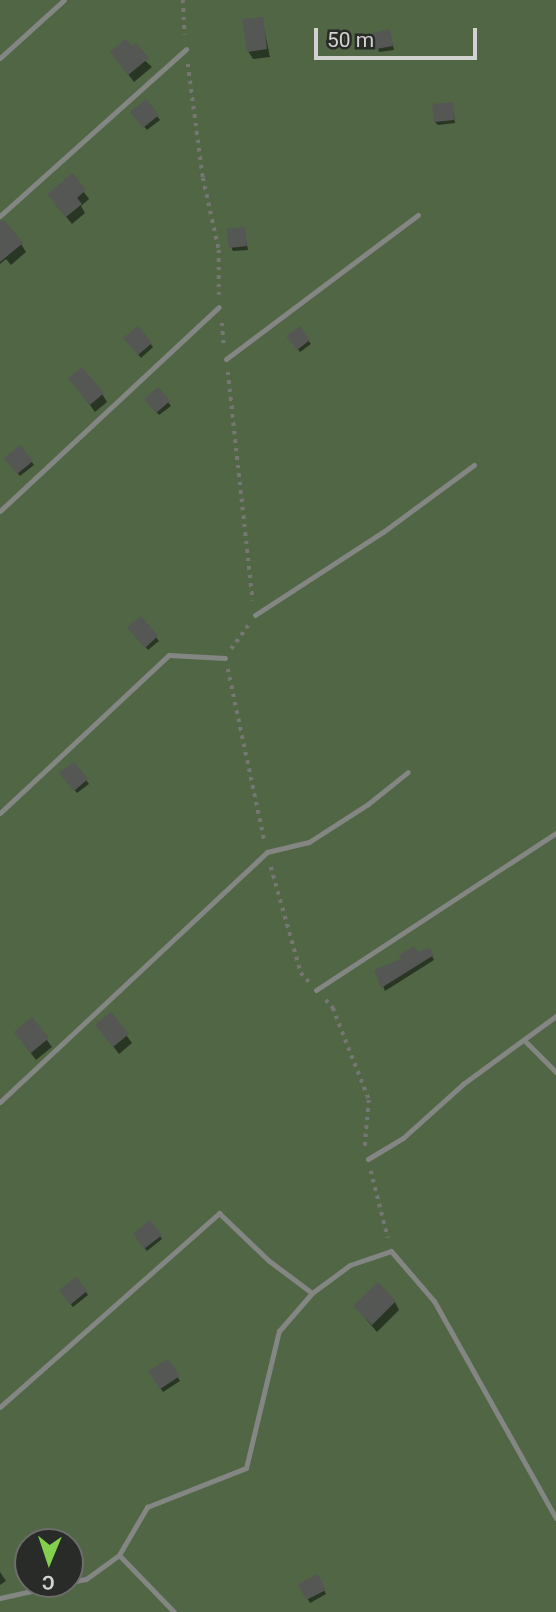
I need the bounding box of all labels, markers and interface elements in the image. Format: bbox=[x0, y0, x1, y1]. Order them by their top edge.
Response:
scale bar bbox=[318, 14, 481, 58]
text: 50 m bbox=[327, 28, 374, 52]
north arrow bbox=[14, 1528, 84, 1598]
text: С bbox=[42, 1571, 55, 1594]

